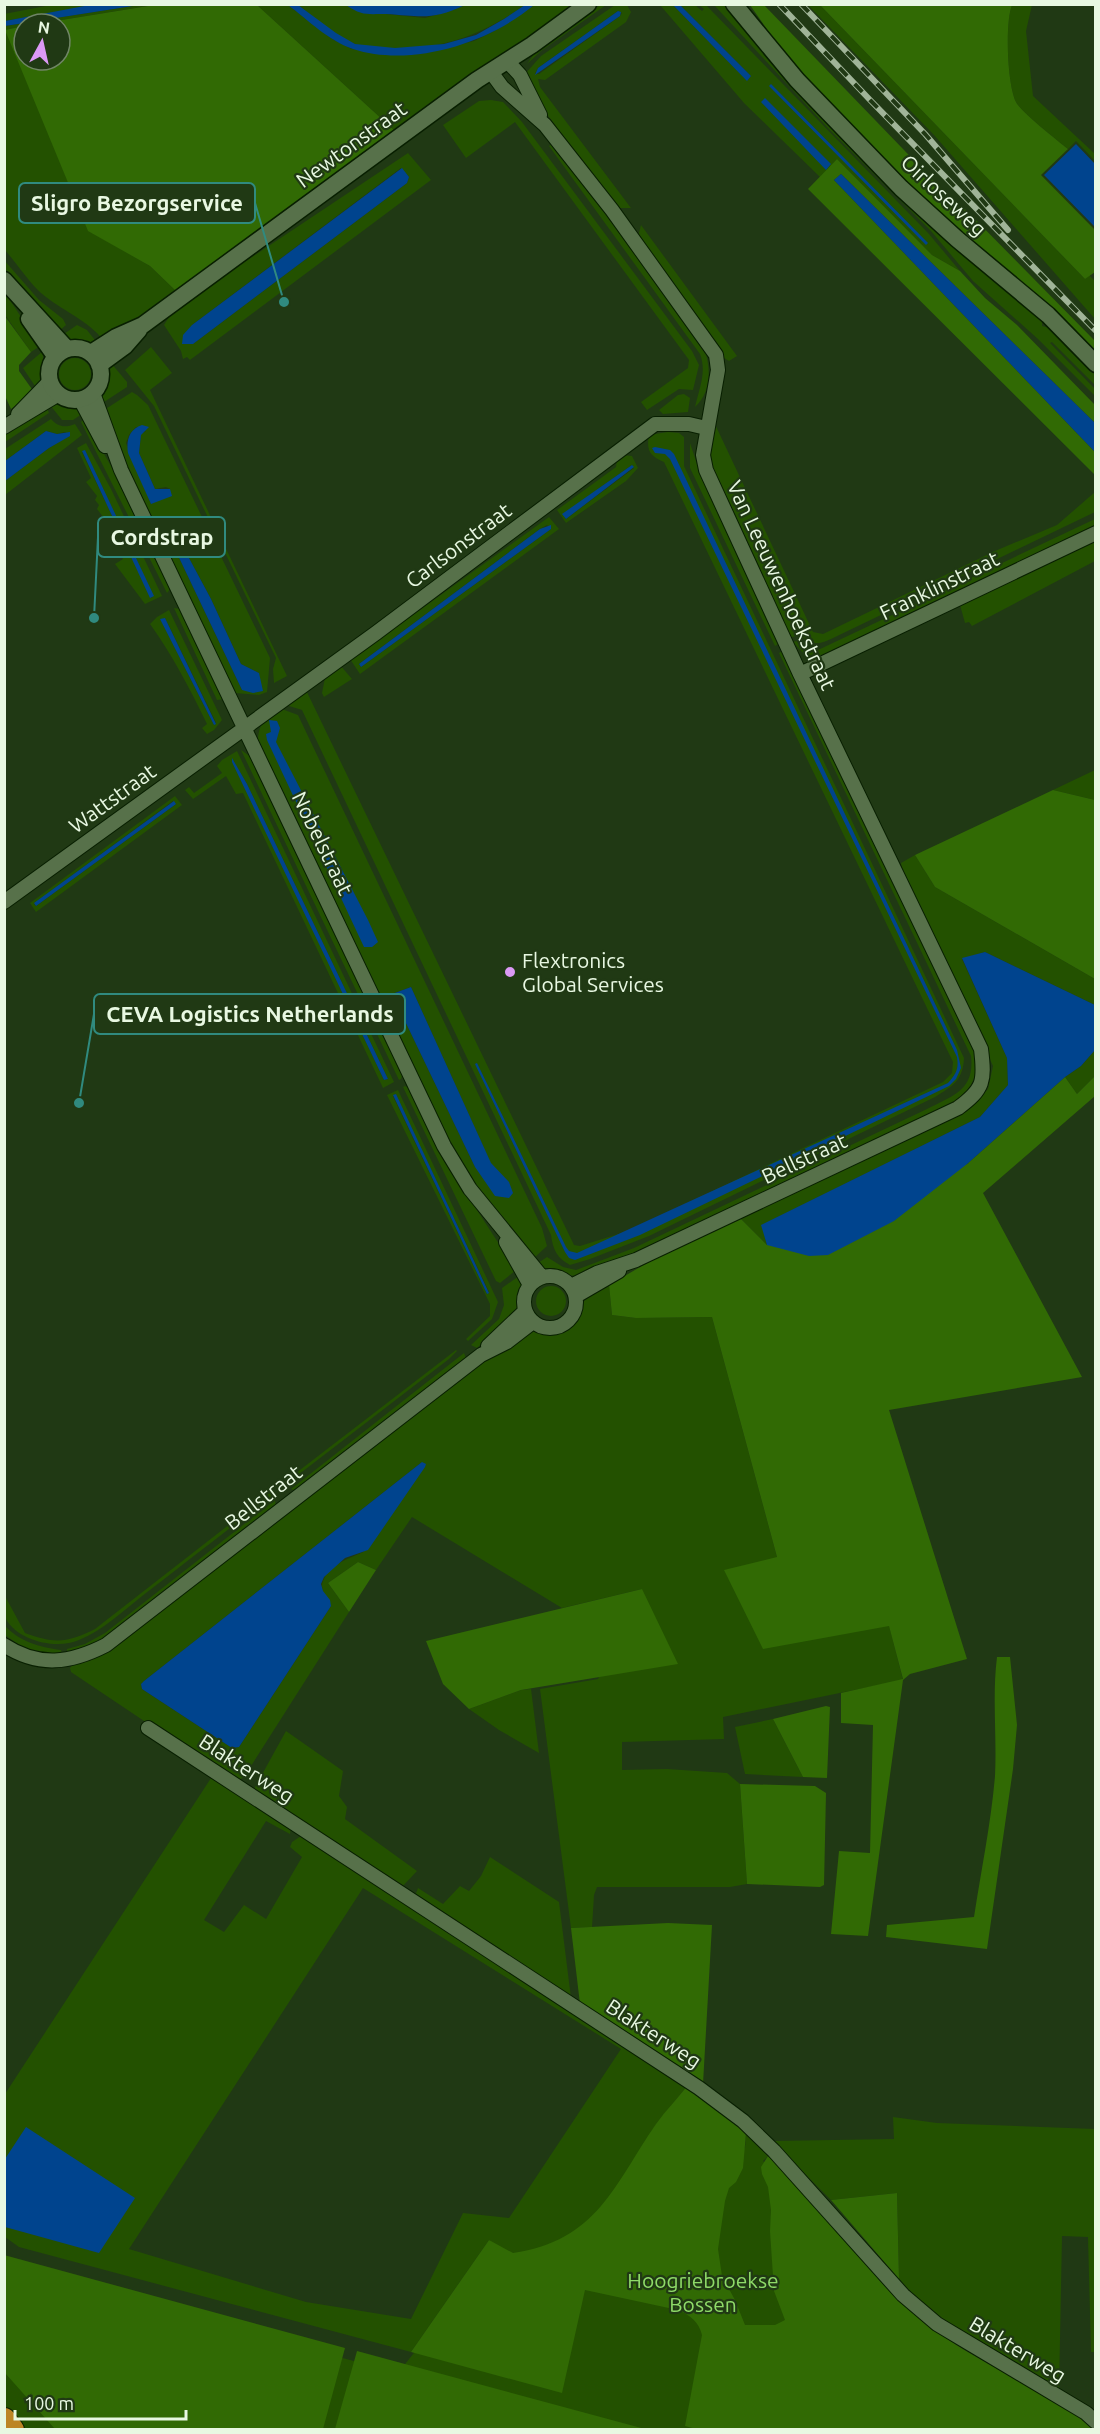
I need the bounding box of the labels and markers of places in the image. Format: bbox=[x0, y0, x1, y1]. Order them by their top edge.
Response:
callout: Sligro Bezorgservice bbox=[19, 183, 255, 223]
callout: Cordstrap bbox=[98, 517, 225, 557]
place label: Flextronics Global Services bbox=[522, 948, 664, 996]
marker: Flextronics Global Services bbox=[503, 965, 517, 979]
callout: CEVA Logistics Netherlands bbox=[94, 994, 405, 1034]

